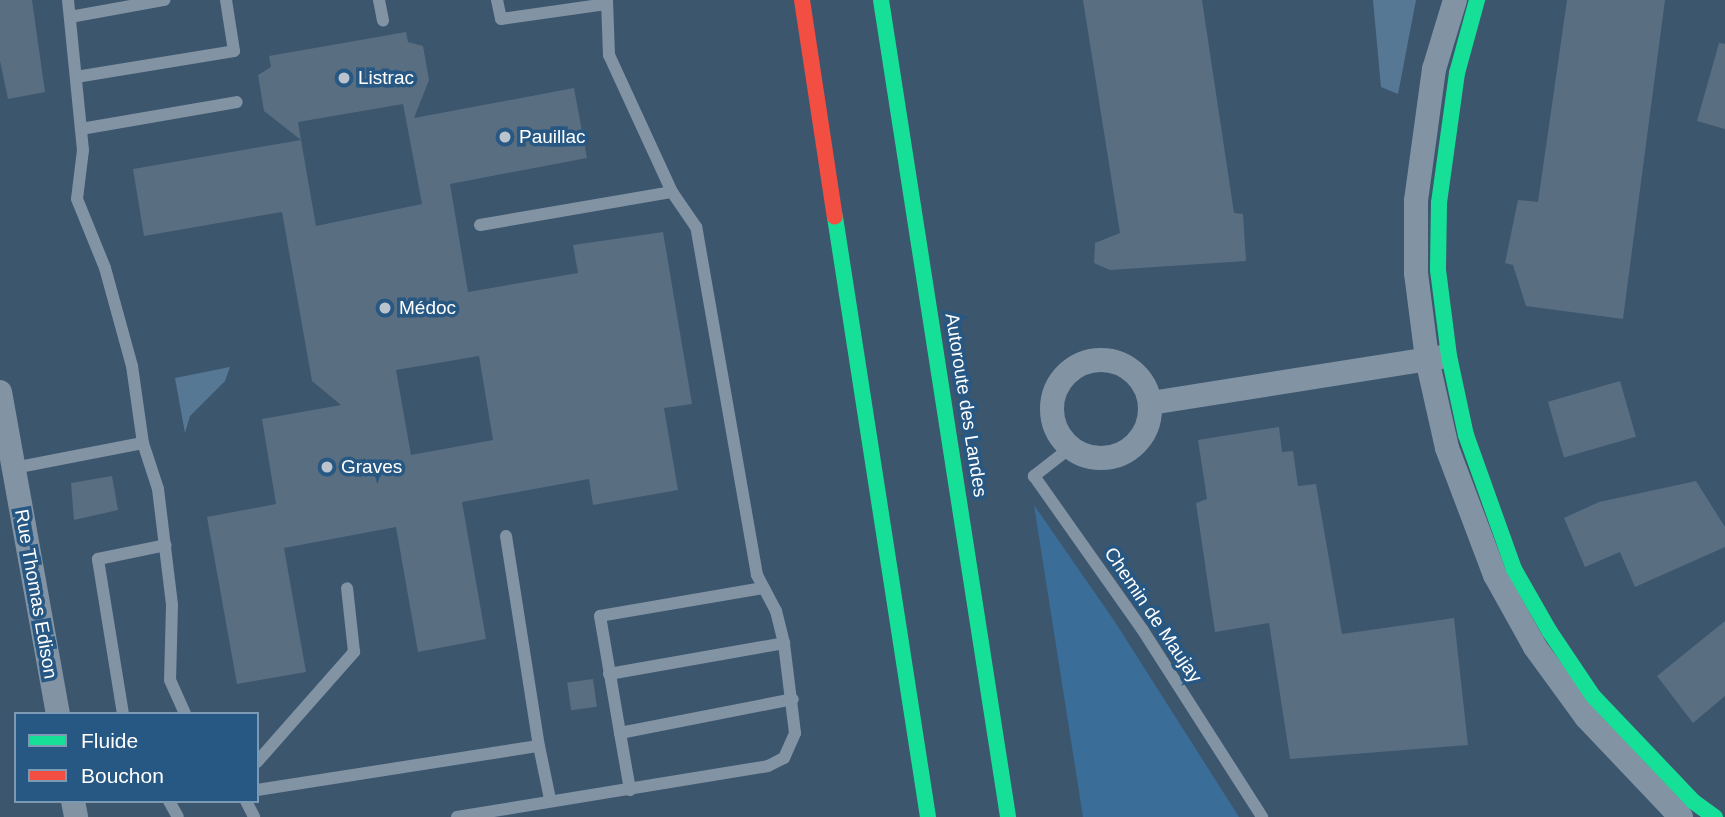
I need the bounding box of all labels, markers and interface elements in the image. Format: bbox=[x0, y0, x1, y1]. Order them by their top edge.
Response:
place label: Listrac bbox=[358, 67, 414, 89]
marker: Listrac bbox=[336, 70, 352, 86]
place label: Pauillac bbox=[519, 126, 586, 148]
marker: Pauillac bbox=[497, 129, 513, 145]
place label: Médoc bbox=[399, 297, 456, 319]
marker: Médoc bbox=[377, 300, 393, 316]
street label: Autoroute des Landes bbox=[940, 311, 992, 499]
place label: Graves bbox=[341, 456, 402, 478]
marker: Graves bbox=[319, 459, 335, 475]
street label: Rue Thomas Edison bbox=[10, 507, 62, 681]
street label: Chemin de Maujay bbox=[1099, 543, 1207, 687]
legend bbox=[14, 712, 259, 803]
text: Fluide bbox=[81, 729, 138, 752]
text: Bouchon bbox=[81, 764, 164, 787]

